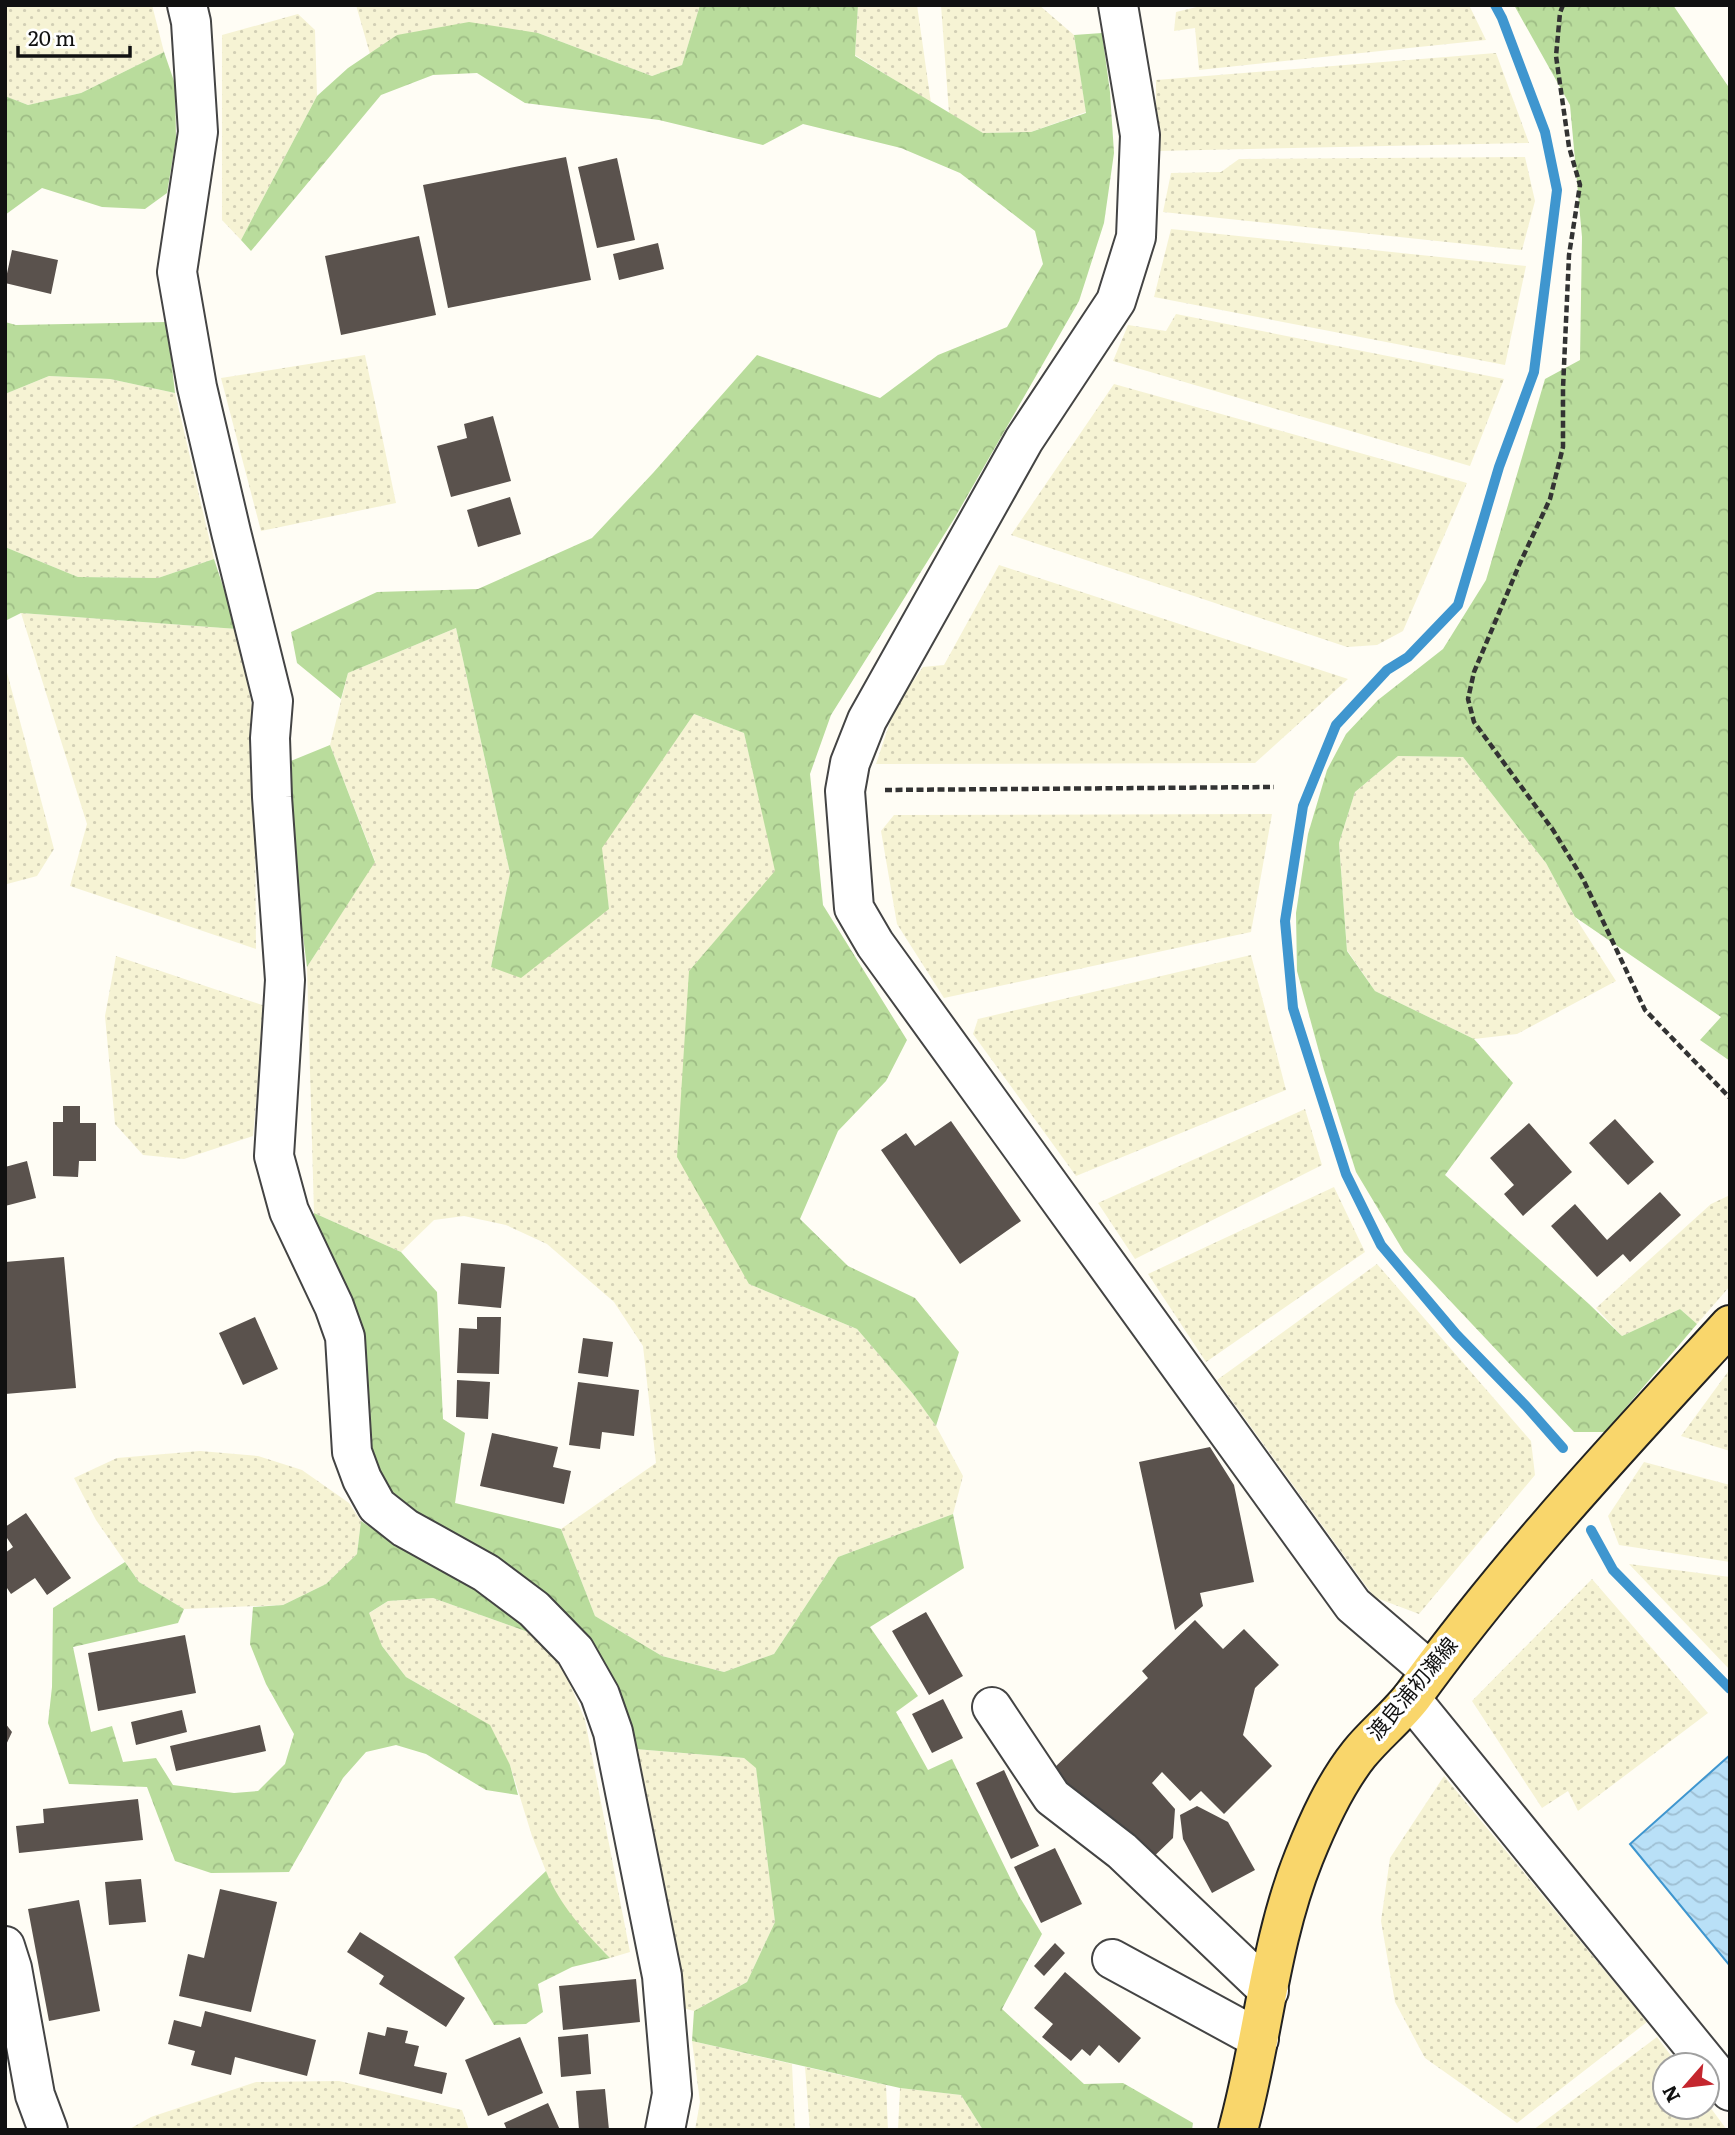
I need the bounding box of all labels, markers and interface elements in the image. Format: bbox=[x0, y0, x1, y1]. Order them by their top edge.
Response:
scale bar bbox=[18, 14, 130, 58]
text: 20 m bbox=[28, 21, 75, 52]
street label: 渡良浦初瀬線 bbox=[1359, 1629, 1463, 1746]
north arrow bbox=[1651, 2051, 1721, 2121]
text: N bbox=[1654, 2081, 1686, 2108]

